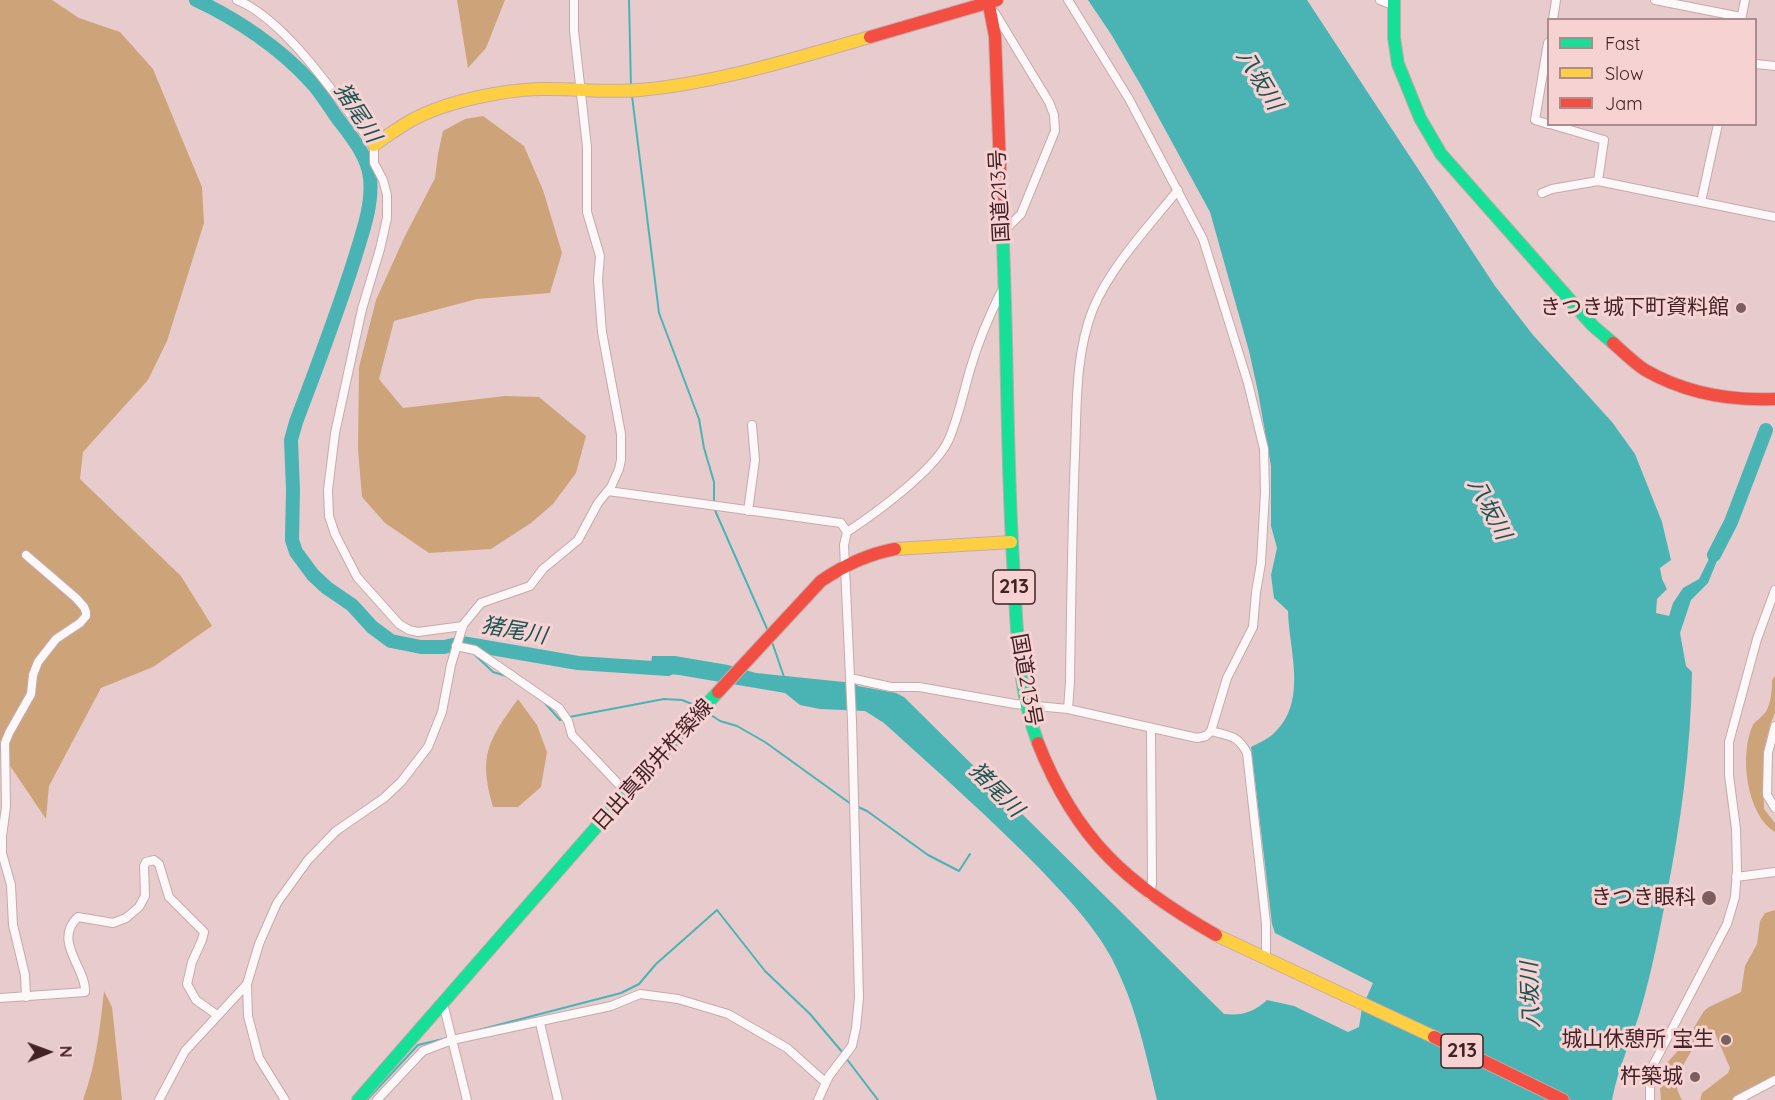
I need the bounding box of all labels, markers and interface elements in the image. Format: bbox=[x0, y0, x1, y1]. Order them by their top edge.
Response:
legend bbox=[1547, 18, 1757, 126]
text: Fast bbox=[1605, 32, 1640, 55]
water label: 八坂川 bbox=[1231, 45, 1287, 115]
text: Slow bbox=[1605, 62, 1643, 85]
water label: 猪尾川 bbox=[328, 78, 386, 148]
text: Jam bbox=[1605, 92, 1643, 115]
street label: 国道213号 bbox=[985, 149, 1015, 243]
place label: きつき城下町資料館 bbox=[1540, 295, 1729, 321]
marker: きつき城下町資料館 bbox=[1734, 301, 1748, 315]
water label: 八坂川 bbox=[1462, 474, 1516, 544]
road number: 213 bbox=[993, 570, 1035, 604]
water label: 猪尾川 bbox=[479, 612, 549, 650]
street label: 国道213号 bbox=[1005, 632, 1047, 728]
street label: 日出真那井杵築線 bbox=[587, 694, 719, 836]
water label: 猪尾川 bbox=[963, 757, 1029, 823]
place label: きつき眼科 bbox=[1591, 885, 1696, 911]
marker: きつき眼科 bbox=[1700, 889, 1718, 907]
water label: 八坂川 bbox=[1517, 962, 1545, 1028]
north arrow bbox=[18, 1022, 78, 1082]
place label: 城山休憩所 宝生 bbox=[1561, 1027, 1714, 1053]
marker: 城山休憩所 宝生 bbox=[1719, 1033, 1733, 1047]
road number: 213 bbox=[1441, 1034, 1483, 1068]
text: N bbox=[56, 1046, 76, 1058]
place label: 杵築城 bbox=[1620, 1064, 1683, 1090]
marker: 杵築城 bbox=[1688, 1070, 1702, 1084]

